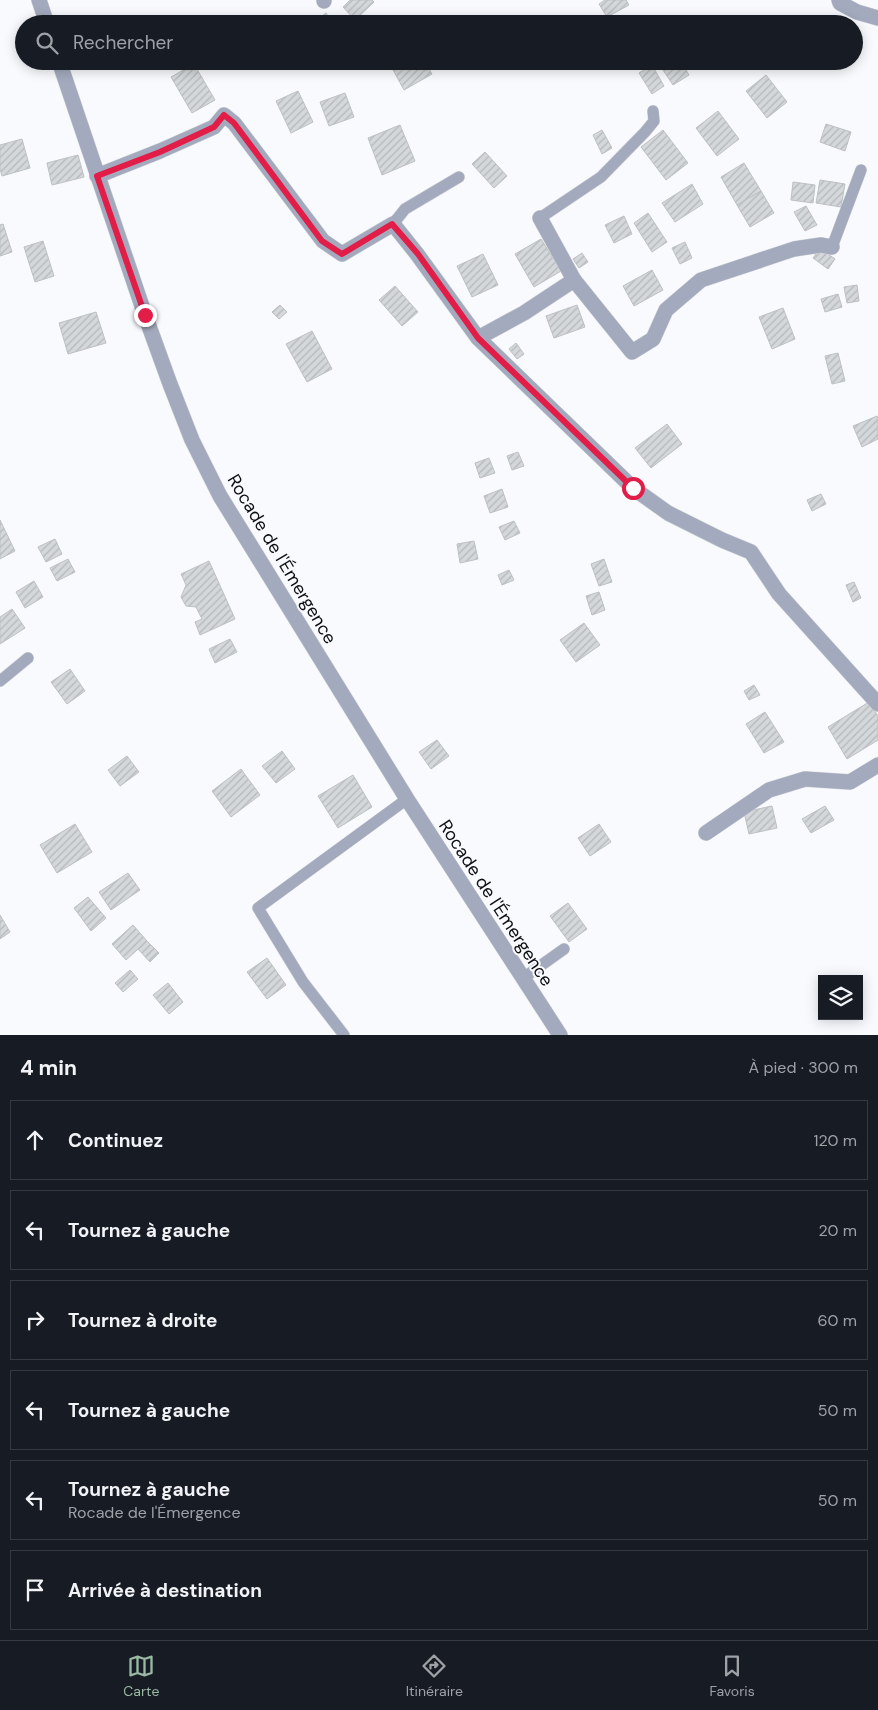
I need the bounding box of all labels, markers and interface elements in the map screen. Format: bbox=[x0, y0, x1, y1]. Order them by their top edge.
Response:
search box bbox=[15, 15, 863, 70]
icon: search bbox=[33, 29, 61, 57]
text: Rechercher bbox=[73, 30, 173, 55]
route end bbox=[134, 304, 157, 327]
street label: Rocade de l'Émergence bbox=[222, 470, 342, 648]
route start bbox=[622, 477, 645, 500]
street label: Rocade de l'Émergence bbox=[433, 815, 559, 991]
map controls bbox=[818, 975, 863, 1020]
button: layers bbox=[818, 975, 863, 1020]
text: 4 min bbox=[20, 1054, 77, 1082]
text: À pied · 300 m bbox=[749, 1057, 858, 1078]
icon: ahead bbox=[21, 1126, 49, 1154]
text: Continuez bbox=[68, 1128, 163, 1153]
text: 120 m bbox=[813, 1130, 857, 1151]
icon: left bbox=[21, 1216, 49, 1244]
text: Tournez à gauche bbox=[68, 1218, 230, 1243]
text: 20 m bbox=[818, 1220, 857, 1241]
icon: right bbox=[21, 1306, 49, 1334]
text: Tournez à droite bbox=[68, 1308, 218, 1333]
text: 60 m bbox=[817, 1310, 857, 1331]
icon: left bbox=[21, 1396, 49, 1424]
text: Tournez à gauche bbox=[68, 1398, 230, 1423]
text: 50 m bbox=[818, 1400, 857, 1421]
text: Tournez à gauche bbox=[68, 1477, 230, 1502]
icon: left bbox=[21, 1486, 49, 1514]
text: 50 m bbox=[818, 1490, 857, 1511]
text: Rocade de l'Émergence bbox=[68, 1502, 240, 1523]
icon: arrive bbox=[21, 1576, 49, 1604]
text: Arrivée à destination bbox=[68, 1578, 262, 1603]
tab: Carte bbox=[123, 1652, 159, 1700]
tab: Itinéraire bbox=[406, 1652, 463, 1700]
tab: Favoris bbox=[709, 1652, 755, 1700]

